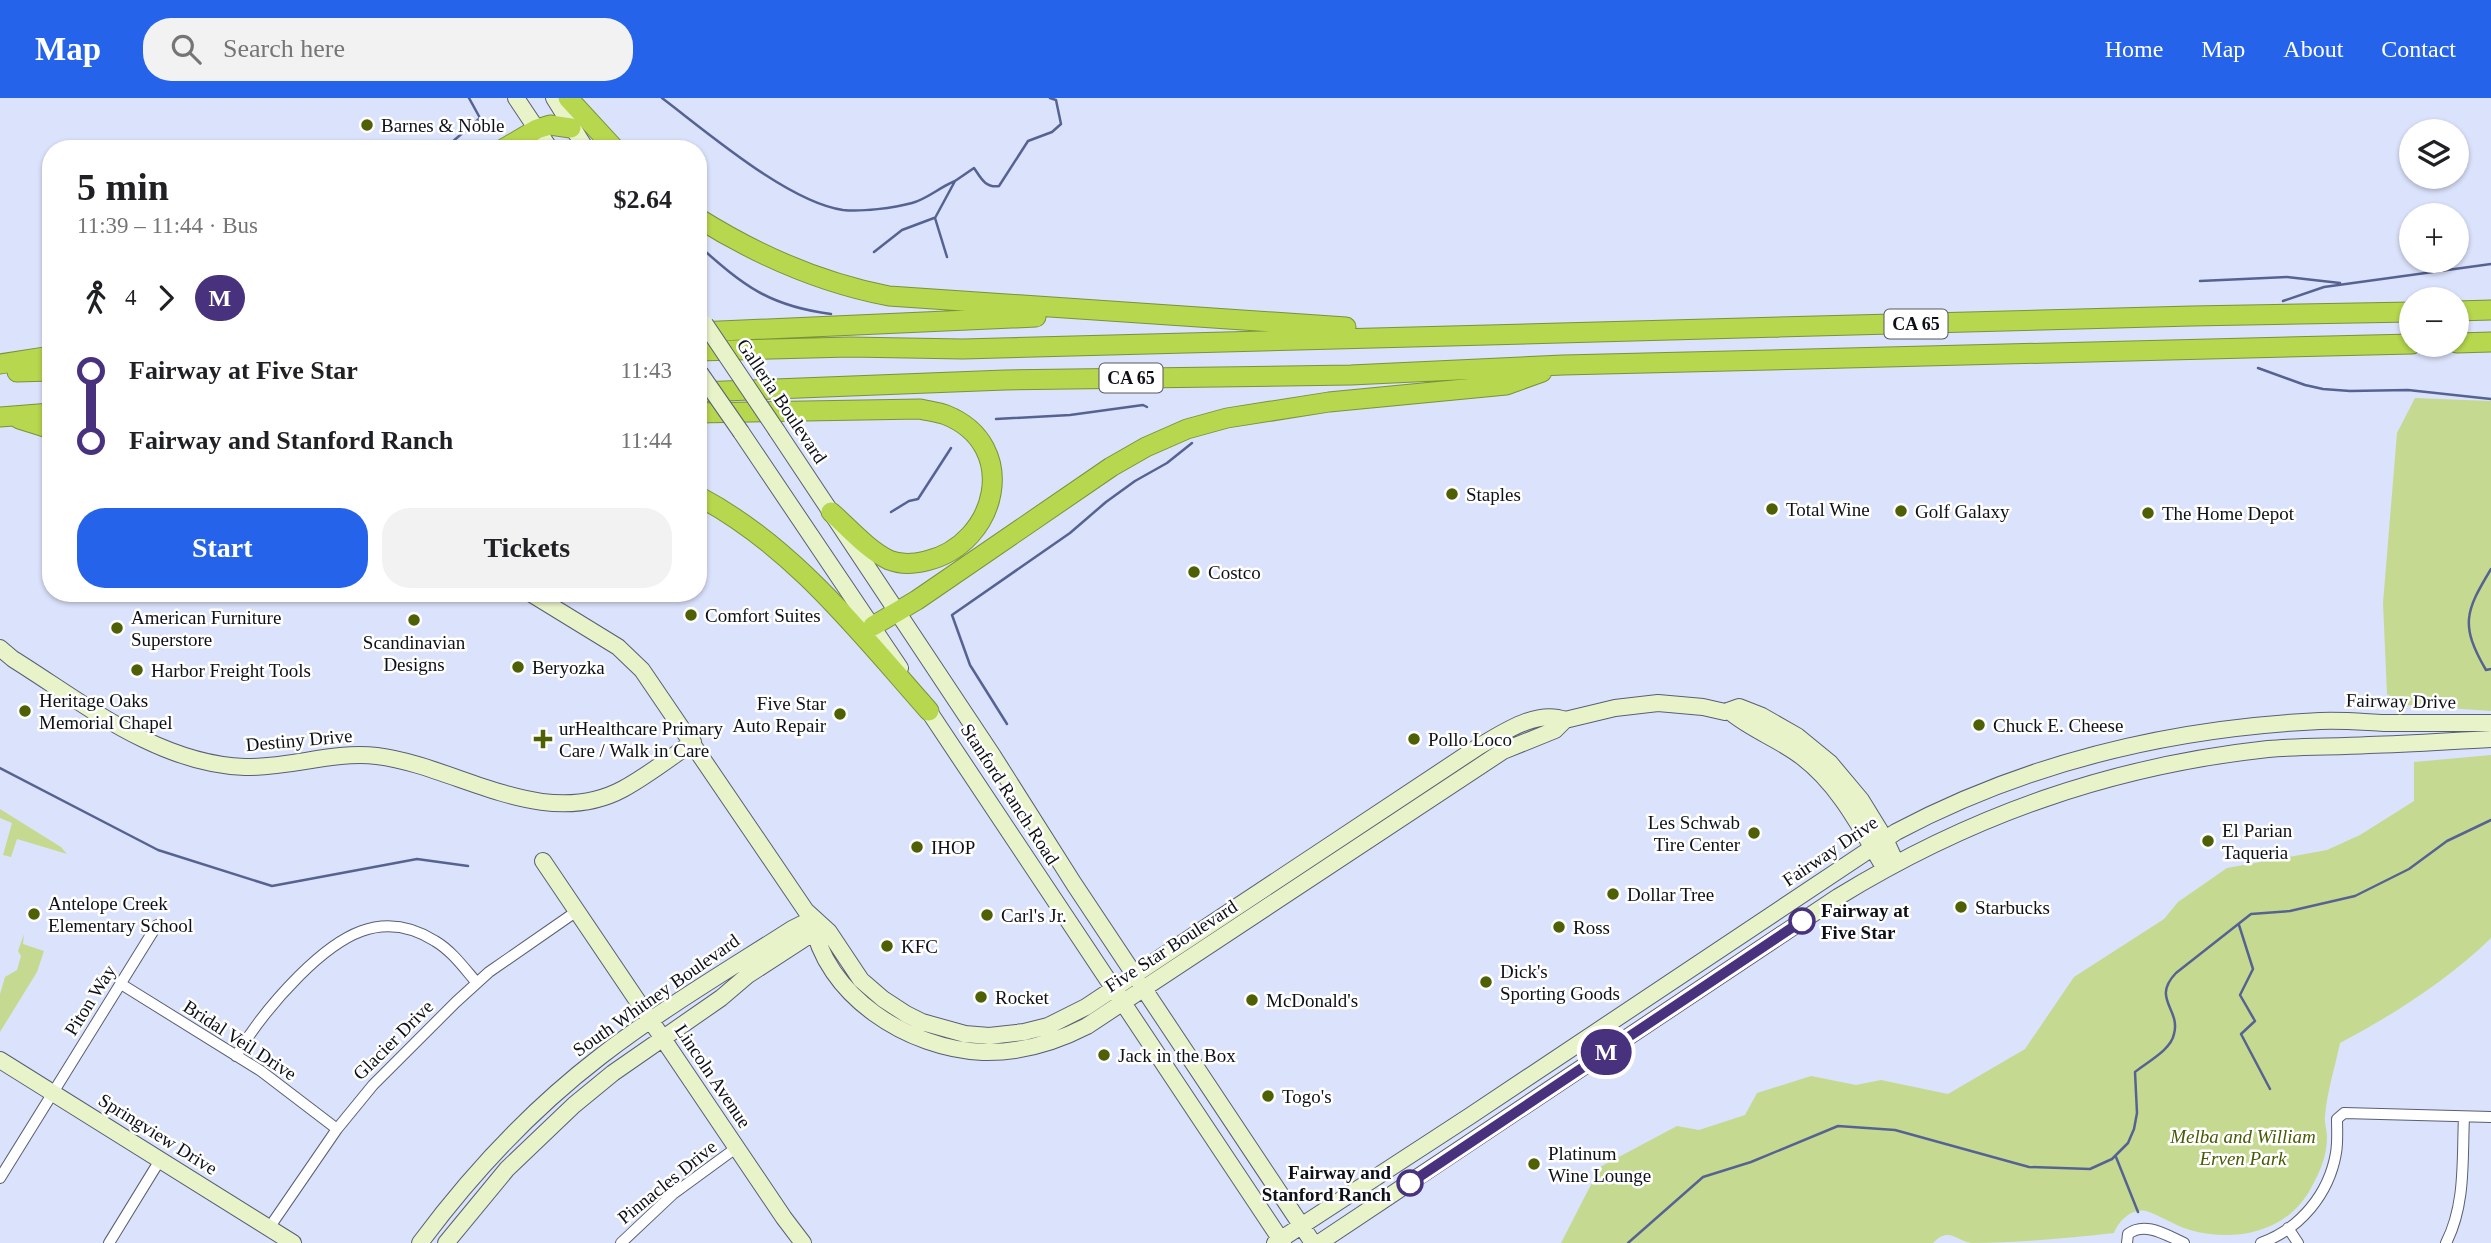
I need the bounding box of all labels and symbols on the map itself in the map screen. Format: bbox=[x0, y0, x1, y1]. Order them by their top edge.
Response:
place label: Barnes & Noble bbox=[381, 115, 504, 136]
marker: Barnes & Noble bbox=[359, 117, 375, 133]
road number: CA 65 bbox=[1884, 309, 1948, 338]
street label: Galleria Boulevard bbox=[733, 335, 832, 467]
road number: CA 65 bbox=[1100, 364, 1162, 392]
place label: Staples bbox=[1466, 484, 1521, 505]
marker: Staples bbox=[1444, 486, 1460, 502]
place label: Total Wine bbox=[1786, 499, 1870, 520]
marker: Total Wine bbox=[1764, 501, 1780, 517]
place label: Golf Galaxy bbox=[1915, 501, 2010, 522]
marker: Golf Galaxy bbox=[1893, 503, 1909, 519]
place label: The Home Depot bbox=[2162, 503, 2295, 524]
marker: The Home Depot bbox=[2140, 505, 2156, 521]
place label: Costco bbox=[1208, 562, 1261, 583]
marker: Costco bbox=[1186, 564, 1202, 580]
place label: Comfort Suites bbox=[705, 605, 821, 626]
place label: American Furniture Superstore bbox=[131, 607, 281, 650]
marker: Comfort Suites bbox=[683, 607, 699, 623]
marker: Scandinavian Designs bbox=[406, 612, 422, 628]
marker: American Furniture Superstore bbox=[109, 620, 125, 636]
place label: Scandinavian Designs bbox=[363, 632, 466, 675]
place label: Beryozka bbox=[532, 657, 605, 678]
marker: Beryozka bbox=[510, 659, 526, 675]
place label: Harbor Freight Tools bbox=[151, 660, 311, 681]
marker: Harbor Freight Tools bbox=[129, 662, 145, 678]
place label: Heritage Oaks Memorial Chapel bbox=[39, 690, 173, 733]
street label: Fairway Drive bbox=[2346, 690, 2456, 712]
place label: Five Star Auto Repair bbox=[733, 693, 827, 736]
marker: Heritage Oaks Memorial Chapel bbox=[17, 703, 33, 719]
marker: Five Star Auto Repair bbox=[832, 706, 848, 722]
place label: Chuck E. Cheese bbox=[1993, 715, 2123, 736]
marker: Chuck E. Cheese bbox=[1971, 717, 1987, 733]
place label: urHealthcare Primary Care / Walk in Care bbox=[559, 718, 724, 761]
street label: Stanford Ranch Road bbox=[957, 720, 1064, 869]
street label: Destiny Drive bbox=[245, 725, 353, 755]
marker: urHealthcare Primary Care / Walk in Care bbox=[533, 729, 553, 749]
place label: Pollo Loco bbox=[1428, 729, 1512, 750]
marker: Pollo Loco bbox=[1406, 731, 1422, 747]
street label: Fairway Drive bbox=[1778, 811, 1882, 891]
place label: Les Schwab Tire Center bbox=[1648, 812, 1741, 855]
place label: El Parian Taqueria bbox=[2222, 820, 2293, 863]
marker: Les Schwab Tire Center bbox=[1746, 825, 1762, 841]
marker: El Parian Taqueria bbox=[2200, 833, 2216, 849]
place label: IHOP bbox=[931, 837, 975, 858]
marker: IHOP bbox=[909, 839, 925, 855]
place label: Dollar Tree bbox=[1627, 884, 1714, 905]
marker: Dollar Tree bbox=[1605, 886, 1621, 902]
place label: Antelope Creek Elementary School bbox=[48, 893, 193, 936]
street label: Five Star Boulevard bbox=[1101, 895, 1241, 996]
place label: Starbucks bbox=[1975, 897, 2050, 918]
marker: Starbucks bbox=[1953, 899, 1969, 915]
place label: Fairway at Five Star bbox=[1821, 900, 1910, 943]
place label: Carl's Jr. bbox=[1001, 905, 1067, 926]
marker: Antelope Creek Elementary School bbox=[26, 906, 42, 922]
marker: Carl's Jr. bbox=[979, 907, 995, 923]
marker: Fairway at Five Star bbox=[1789, 908, 1815, 934]
place label: Ross bbox=[1573, 917, 1610, 938]
marker: Ross bbox=[1551, 919, 1567, 935]
street label: South Whitney Boulevard bbox=[569, 929, 744, 1060]
place label: KFC bbox=[901, 936, 938, 957]
marker: KFC bbox=[879, 938, 895, 954]
street label: Piton Way bbox=[60, 961, 120, 1039]
place label: Dick's Sporting Goods bbox=[1500, 961, 1620, 1004]
marker: Dick's Sporting Goods bbox=[1478, 974, 1494, 990]
place label: Rocket bbox=[995, 987, 1050, 1008]
marker: Rocket bbox=[973, 989, 989, 1005]
place label: McDonald's bbox=[1266, 990, 1358, 1011]
marker: McDonald's bbox=[1244, 992, 1260, 1008]
street label: Bridal Veil Drive bbox=[180, 996, 300, 1084]
street label: Glacier Drive bbox=[349, 996, 437, 1084]
street label: Lincoln Avenue bbox=[671, 1020, 755, 1132]
line badge: M bbox=[1583, 1029, 1629, 1075]
place label: Jack in the Box bbox=[1118, 1045, 1236, 1066]
marker: Jack in the Box bbox=[1096, 1047, 1112, 1063]
place label: Togo's bbox=[1282, 1086, 1332, 1107]
marker: Togo's bbox=[1260, 1088, 1276, 1104]
street label: Springview Drive bbox=[95, 1089, 221, 1179]
park label: Melba and William Erven Park bbox=[2169, 1126, 2316, 1169]
street label: Pinnacles Drive bbox=[613, 1136, 721, 1228]
place label: Platinum Wine Lounge bbox=[1548, 1143, 1651, 1186]
marker: Platinum Wine Lounge bbox=[1526, 1156, 1542, 1172]
place label: Fairway and Stanford Ranch bbox=[1262, 1162, 1391, 1205]
marker: Fairway and Stanford Ranch bbox=[1397, 1170, 1423, 1196]

